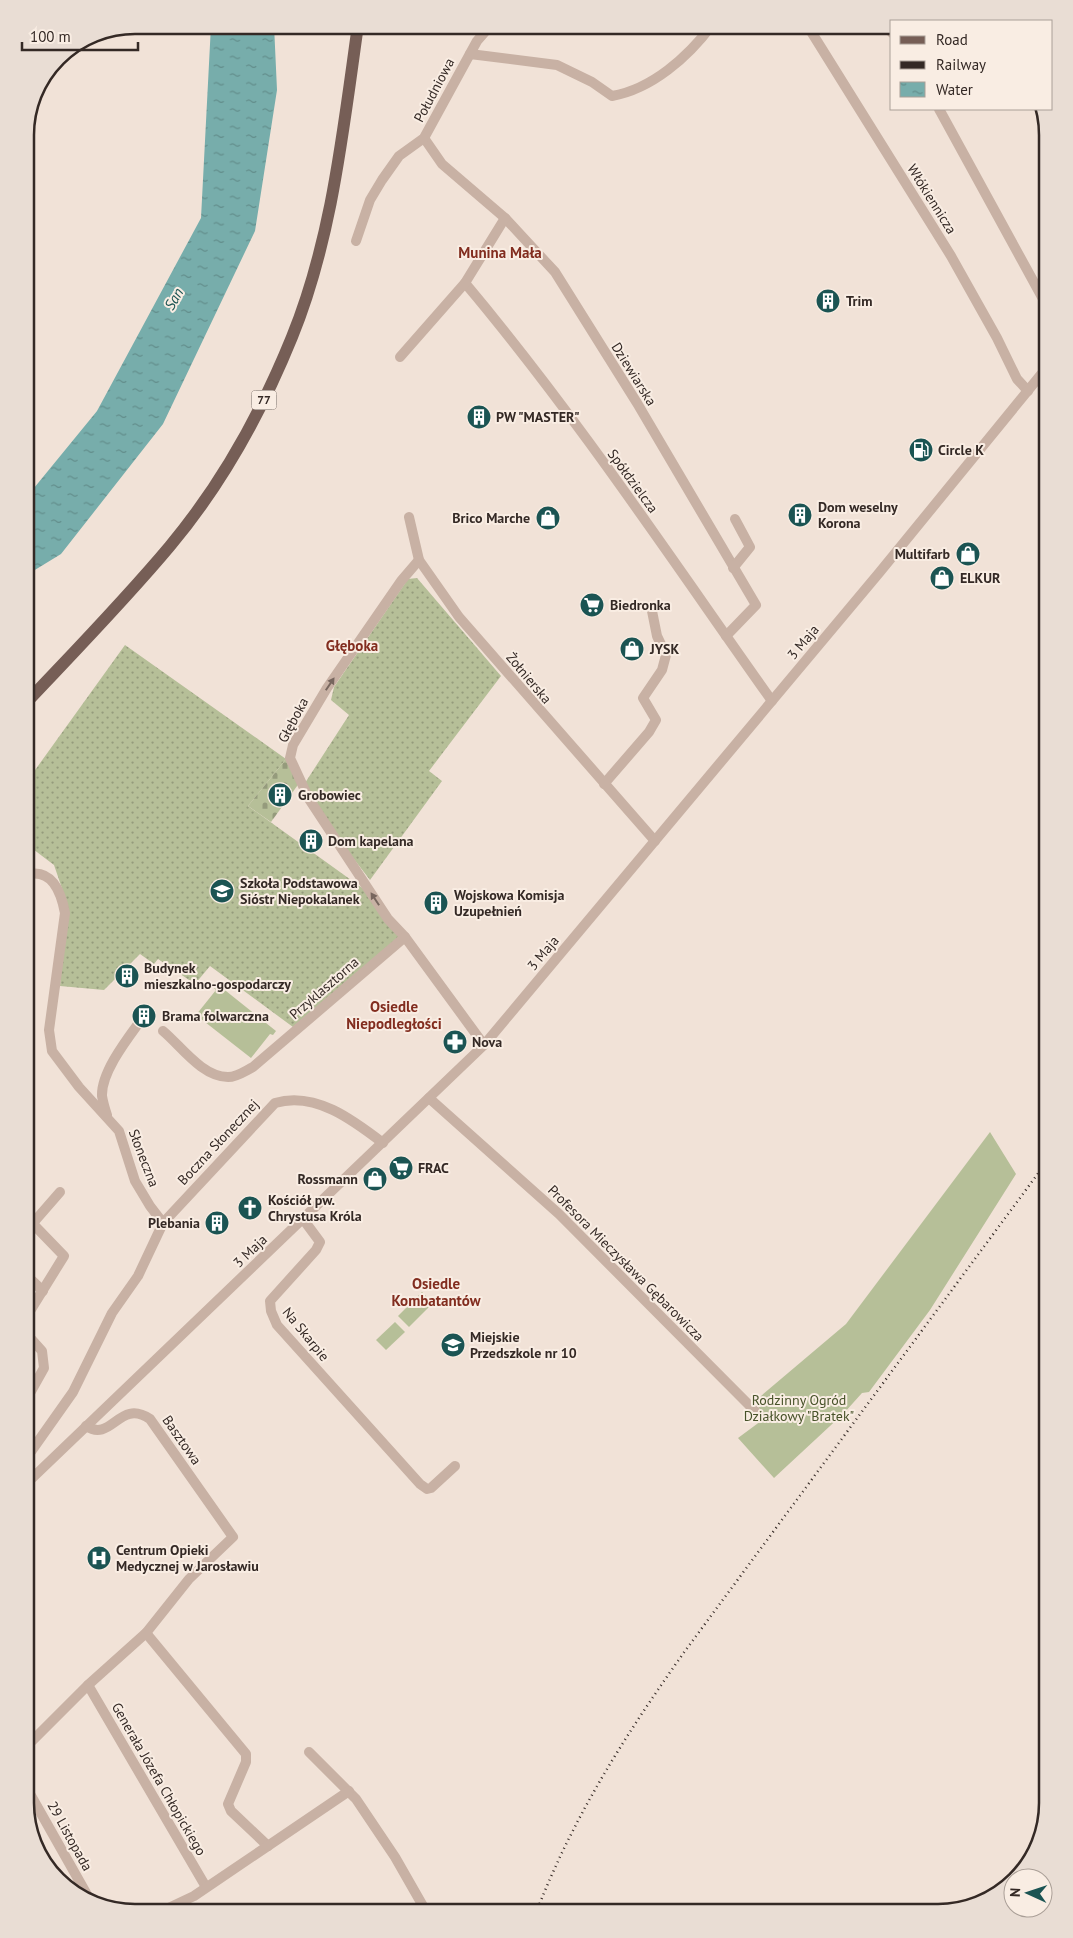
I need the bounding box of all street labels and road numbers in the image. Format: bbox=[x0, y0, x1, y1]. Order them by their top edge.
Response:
street label: Południowa bbox=[410, 55, 458, 125]
street label: Włókiennicza bbox=[903, 161, 961, 237]
street label: Dziewiarska bbox=[608, 339, 660, 409]
road number: 77 bbox=[252, 390, 276, 410]
street label: Spółdzielcza bbox=[604, 446, 662, 517]
street label: 3 Maja bbox=[783, 621, 823, 663]
street label: Żołnierska bbox=[502, 649, 556, 707]
street label: Głęboka bbox=[274, 694, 312, 746]
street label: 3 Maja bbox=[523, 932, 563, 974]
street label: Przyklasztorna bbox=[286, 953, 362, 1023]
street label: Boczna Słonecznej bbox=[174, 1095, 262, 1189]
street label: Słoneczna bbox=[125, 1126, 163, 1190]
street label: Profesora Mieczysława Gębarowicza bbox=[544, 1181, 708, 1345]
street label: 3 Maja bbox=[229, 1231, 271, 1271]
street label: Na Skarpie bbox=[279, 1303, 333, 1365]
street label: Basztowa bbox=[158, 1412, 206, 1468]
street label: Generała Józefa Chłopickiego bbox=[108, 1699, 210, 1859]
street label: 29 Listopada bbox=[43, 1798, 97, 1874]

